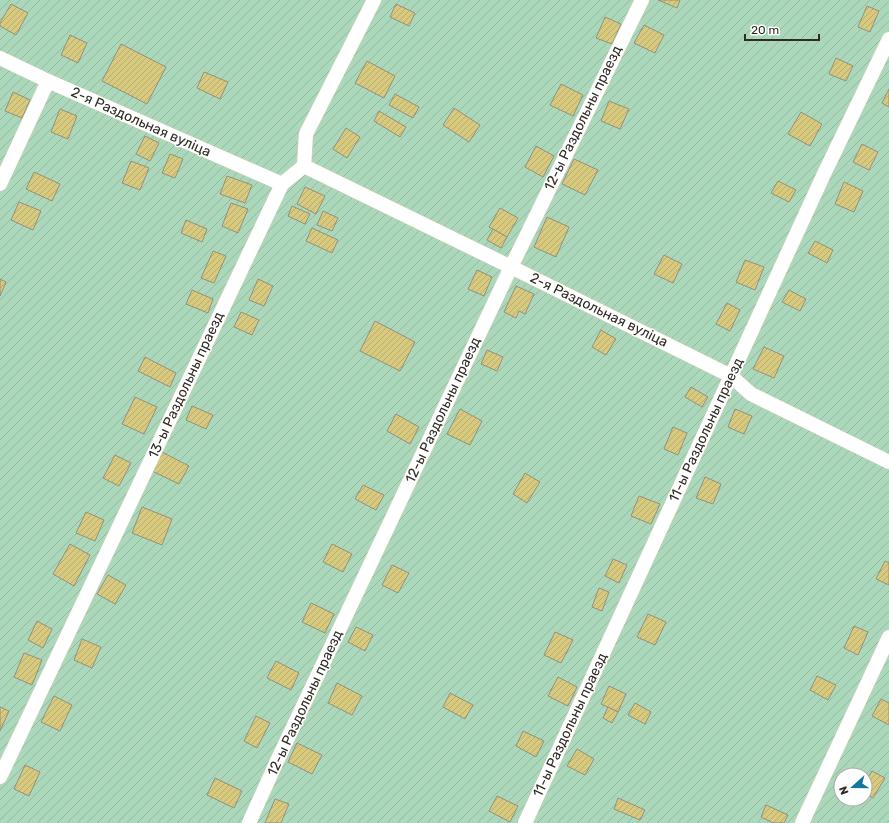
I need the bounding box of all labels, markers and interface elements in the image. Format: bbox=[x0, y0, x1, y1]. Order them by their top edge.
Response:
scale bar bbox=[745, 16, 819, 42]
text: 20 m bbox=[751, 23, 779, 37]
street label: 12-ы Раздольны праезд bbox=[541, 43, 625, 193]
street label: 2-я Раздольная вуліца bbox=[68, 83, 214, 161]
street label: 2-я Раздольная вуліца bbox=[527, 269, 671, 351]
street label: 13-ы Раздольны праезд bbox=[145, 309, 227, 461]
street label: 12-ы Раздольны праезд bbox=[402, 334, 484, 486]
street label: 11-ы Раздольны праезд bbox=[665, 355, 747, 505]
street label: 12-ы Раздольны праезд bbox=[264, 627, 346, 779]
street label: 11-ы Раздольны праезд bbox=[529, 650, 611, 800]
north arrow bbox=[833, 767, 873, 807]
text: N bbox=[837, 784, 852, 796]

